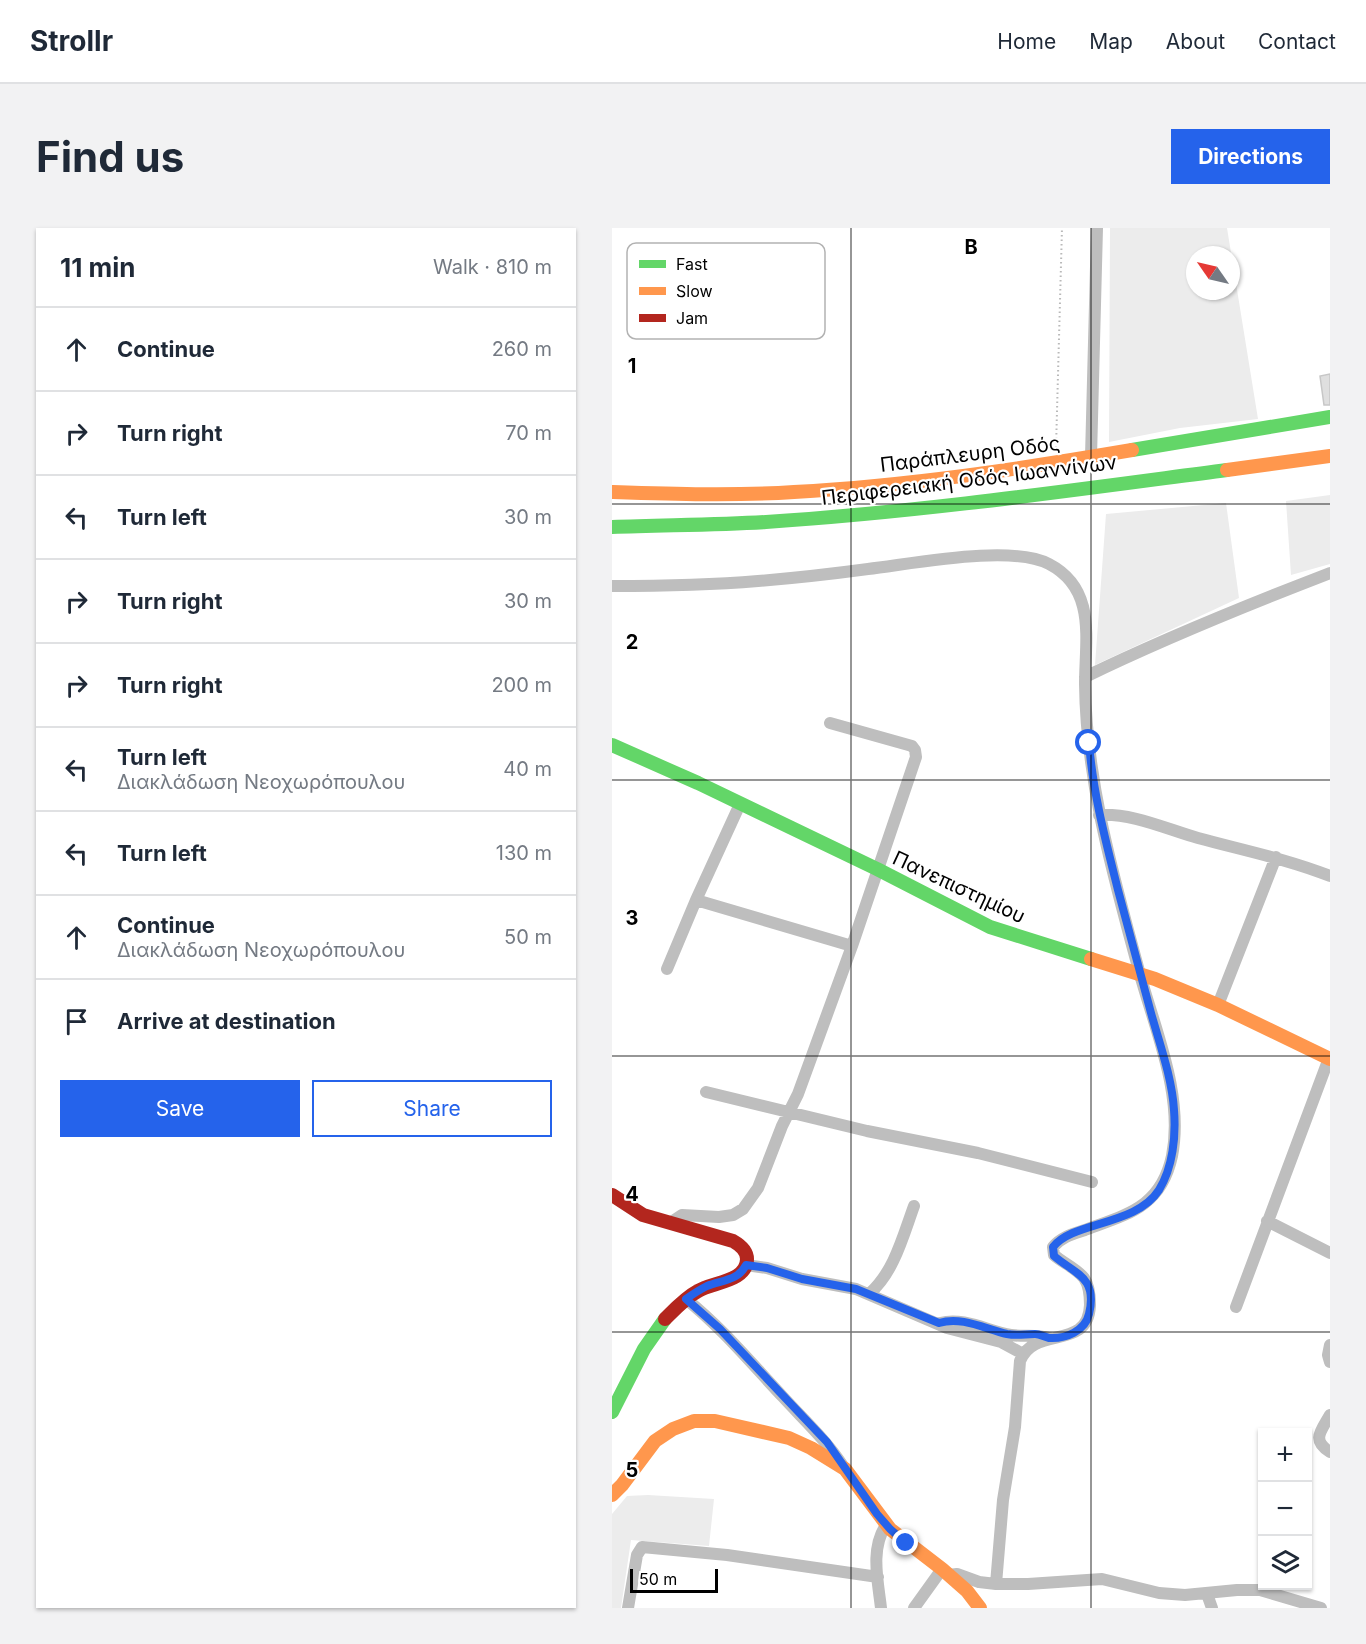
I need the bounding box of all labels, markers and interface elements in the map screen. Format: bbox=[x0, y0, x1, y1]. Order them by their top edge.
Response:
text: Strollr bbox=[30, 24, 113, 58]
text: Home bbox=[997, 29, 1056, 54]
text: Map bbox=[1089, 29, 1133, 54]
text: About bbox=[1166, 29, 1225, 54]
text: Contact bbox=[1258, 29, 1336, 54]
button: Directions bbox=[1171, 129, 1330, 184]
text: Find us bbox=[36, 131, 184, 182]
text: B bbox=[964, 235, 978, 259]
legend bbox=[627, 243, 825, 339]
north arrow bbox=[1186, 246, 1240, 300]
text: 11 min bbox=[60, 252, 136, 283]
text: Fast bbox=[676, 254, 708, 274]
text: Walk · 810 m bbox=[433, 255, 552, 279]
text: Slow bbox=[676, 281, 713, 301]
text: Jam bbox=[676, 308, 708, 328]
icon: ahead bbox=[60, 333, 93, 366]
text: Continue bbox=[117, 336, 215, 362]
text: 260 m bbox=[492, 337, 552, 361]
text: 1 bbox=[628, 354, 636, 378]
icon: right bbox=[60, 417, 93, 450]
text: Turn right bbox=[117, 420, 223, 446]
text: 70 m bbox=[505, 421, 552, 445]
street label: Παράπλευρη Οδός bbox=[879, 431, 1061, 477]
street label: Περιφερειακή Οδός Ιωαννίνων bbox=[820, 450, 1118, 510]
icon: left bbox=[60, 501, 93, 534]
text: Turn left bbox=[117, 504, 207, 530]
text: 30 m bbox=[504, 505, 552, 529]
icon: right bbox=[60, 585, 93, 618]
text: Turn right bbox=[117, 588, 223, 614]
text: 30 m bbox=[504, 589, 552, 613]
text: 2 bbox=[626, 630, 638, 654]
icon: right bbox=[60, 669, 93, 702]
text: Turn right bbox=[117, 672, 223, 698]
text: 200 m bbox=[491, 673, 552, 697]
route start bbox=[1075, 729, 1101, 755]
text: Turn left bbox=[117, 744, 207, 770]
icon: left bbox=[60, 753, 93, 786]
text: 40 m bbox=[503, 757, 552, 781]
text: Διακλάδωση Νεοχωρόπουλου bbox=[117, 770, 405, 794]
icon: left bbox=[60, 837, 93, 870]
text: Turn left bbox=[117, 840, 207, 866]
text: 130 m bbox=[496, 841, 552, 865]
street label: Πανεπιστημίου bbox=[889, 846, 1029, 928]
text: 3 bbox=[626, 906, 638, 930]
text: Continue bbox=[117, 912, 215, 938]
icon: ahead bbox=[60, 921, 93, 954]
text: 50 m bbox=[504, 925, 552, 949]
text: Διακλάδωση Νεοχωρόπουλου bbox=[117, 938, 405, 962]
icon: arrive bbox=[60, 1005, 93, 1038]
text: Arrive at destination bbox=[117, 1008, 336, 1034]
button: Save bbox=[60, 1080, 300, 1137]
button: Share bbox=[312, 1080, 552, 1137]
text: 4 bbox=[625, 1182, 639, 1206]
map controls bbox=[1258, 1428, 1312, 1590]
button: + bbox=[1258, 1428, 1312, 1482]
text: 5 bbox=[626, 1458, 638, 1482]
button: − bbox=[1258, 1482, 1312, 1536]
route end bbox=[892, 1529, 918, 1555]
button: layers bbox=[1258, 1536, 1312, 1590]
scale bar bbox=[630, 1566, 718, 1594]
text: 50 m bbox=[639, 1569, 677, 1589]

